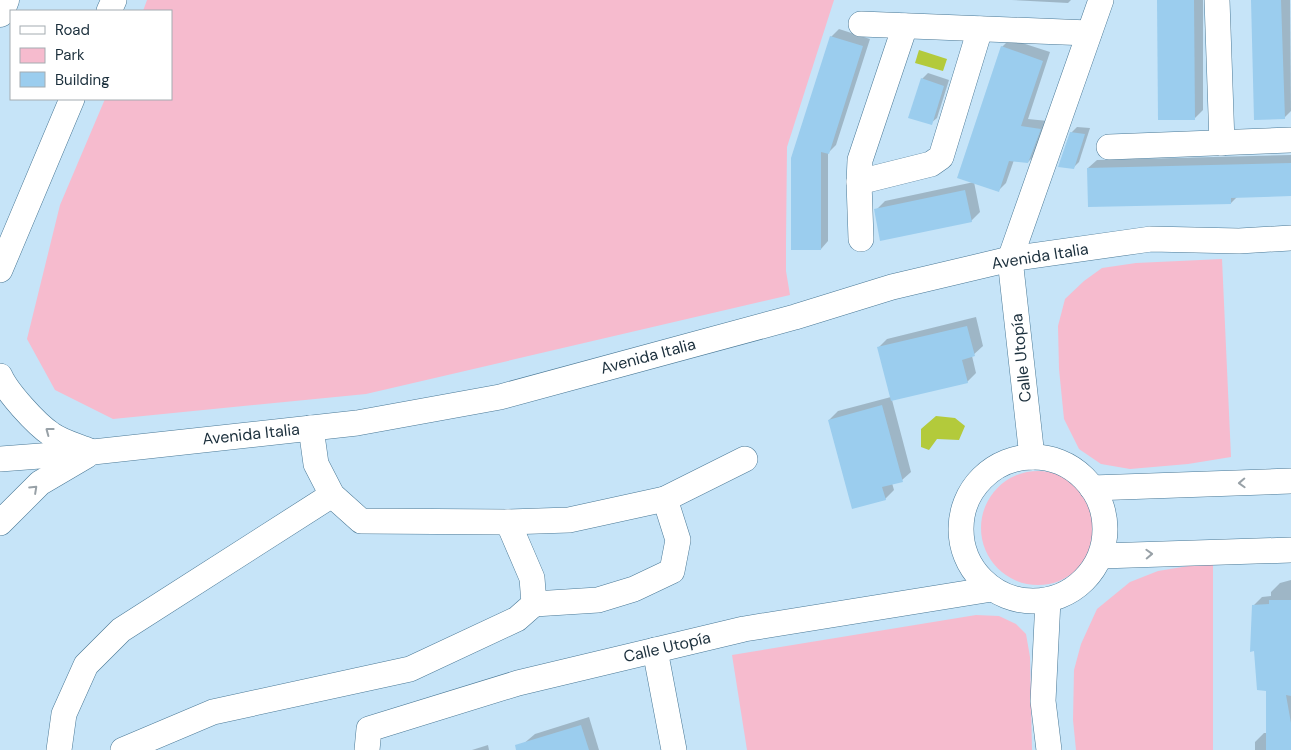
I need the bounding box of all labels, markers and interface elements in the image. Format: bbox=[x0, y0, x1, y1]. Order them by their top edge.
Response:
legend bbox=[10, 10, 172, 100]
text: Road bbox=[55, 20, 90, 40]
text: Park bbox=[55, 45, 85, 65]
text: Building bbox=[55, 70, 110, 90]
street label: Avenida Italia bbox=[990, 238, 1090, 274]
street label: Calle Utopía bbox=[1006, 313, 1036, 403]
street label: Avenida Italia bbox=[598, 333, 698, 379]
street label: Avenida Italia bbox=[201, 418, 301, 450]
one-way arrow bbox=[45, 428, 55, 437]
one-way arrow bbox=[1238, 478, 1246, 488]
one-way arrow bbox=[29, 486, 38, 495]
one-way arrow bbox=[1146, 549, 1154, 559]
street label: Calle Utopía bbox=[621, 627, 713, 667]

